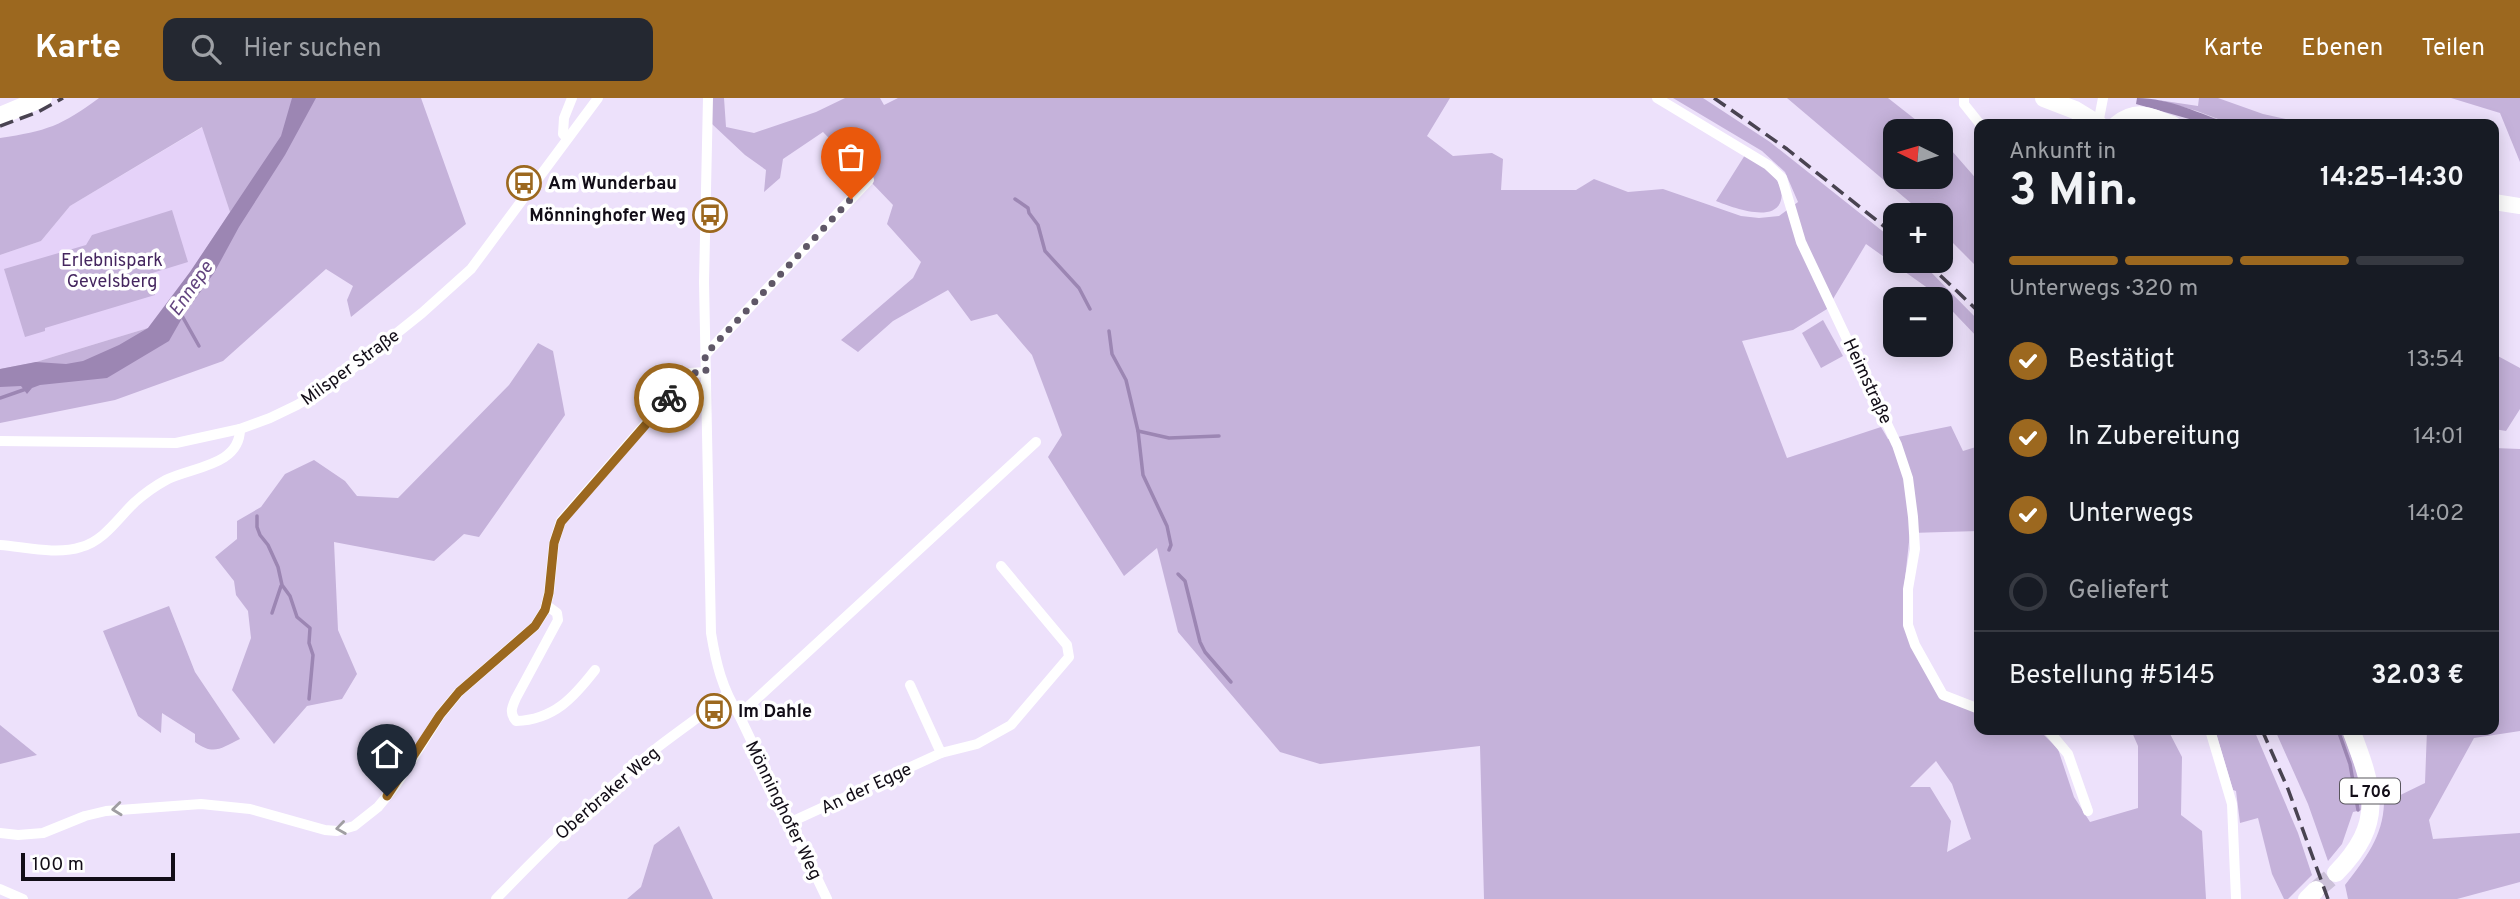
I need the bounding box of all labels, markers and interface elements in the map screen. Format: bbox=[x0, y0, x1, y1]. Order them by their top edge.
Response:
search box bbox=[163, 18, 653, 81]
text: Karte bbox=[35, 28, 121, 70]
icon: search bbox=[187, 30, 225, 68]
text: Hier suchen bbox=[243, 33, 382, 66]
text: Karte bbox=[2203, 34, 2263, 64]
text: Ebenen bbox=[2301, 34, 2383, 64]
text: Teilen bbox=[2421, 34, 2485, 64]
north arrow bbox=[1883, 119, 1953, 189]
map controls bbox=[1883, 119, 1953, 357]
pin bbox=[821, 127, 881, 199]
icon: bag bbox=[832, 138, 870, 176]
text: Ankunft in bbox=[2009, 138, 2116, 167]
text: 14:25–14:30 bbox=[2320, 162, 2464, 195]
text: 3 Min. bbox=[2009, 163, 2137, 222]
bus stop icon: Am Wunderbau bbox=[505, 164, 543, 202]
place label: Am Wunderbau bbox=[548, 173, 677, 196]
bus stop icon: Mönninghofer Weg bbox=[691, 196, 729, 234]
button: + bbox=[1883, 203, 1953, 273]
place label: Mönninghofer Weg bbox=[529, 205, 686, 228]
park label: Erlebnispark Gevelsberg bbox=[61, 250, 163, 294]
water label: Ennepe bbox=[164, 257, 219, 321]
text: Unterwegs · 320 m bbox=[2009, 275, 2198, 304]
button: − bbox=[1883, 287, 1953, 357]
street label: Milsper Straße bbox=[297, 325, 405, 412]
street label: Heimstraße bbox=[1837, 335, 1897, 428]
icon: check bbox=[2009, 342, 2047, 380]
text: Bestätigt bbox=[2068, 344, 2175, 377]
text: 13:54 bbox=[2407, 346, 2464, 375]
courier bbox=[634, 363, 704, 433]
icon: bike bbox=[650, 379, 688, 417]
icon: check bbox=[2009, 419, 2047, 457]
text: In Zubereitung bbox=[2068, 421, 2240, 454]
text: 14:01 bbox=[2413, 423, 2464, 452]
icon: check bbox=[2009, 496, 2047, 534]
text: Unterwegs bbox=[2068, 498, 2194, 531]
text: 14:02 bbox=[2408, 500, 2464, 529]
text: Geliefert bbox=[2068, 575, 2169, 608]
text: Bestellung #5145 bbox=[2009, 660, 2215, 693]
text: 32.03 € bbox=[2371, 660, 2464, 693]
bus stop icon: Im Dahle bbox=[695, 692, 733, 730]
place label: Im Dahle bbox=[738, 701, 812, 724]
pin bbox=[357, 724, 417, 796]
icon: home bbox=[368, 735, 406, 773]
street label: Mönninghofer Weg bbox=[739, 737, 826, 884]
street label: Oberbraker Weg bbox=[551, 742, 665, 846]
street label: An der Egge bbox=[817, 758, 916, 820]
road number: L 706 bbox=[2340, 778, 2400, 804]
one-way arrow bbox=[111, 802, 123, 817]
one-way arrow bbox=[335, 820, 347, 835]
scale bar bbox=[21, 850, 175, 882]
text: 100 m bbox=[32, 853, 84, 877]

